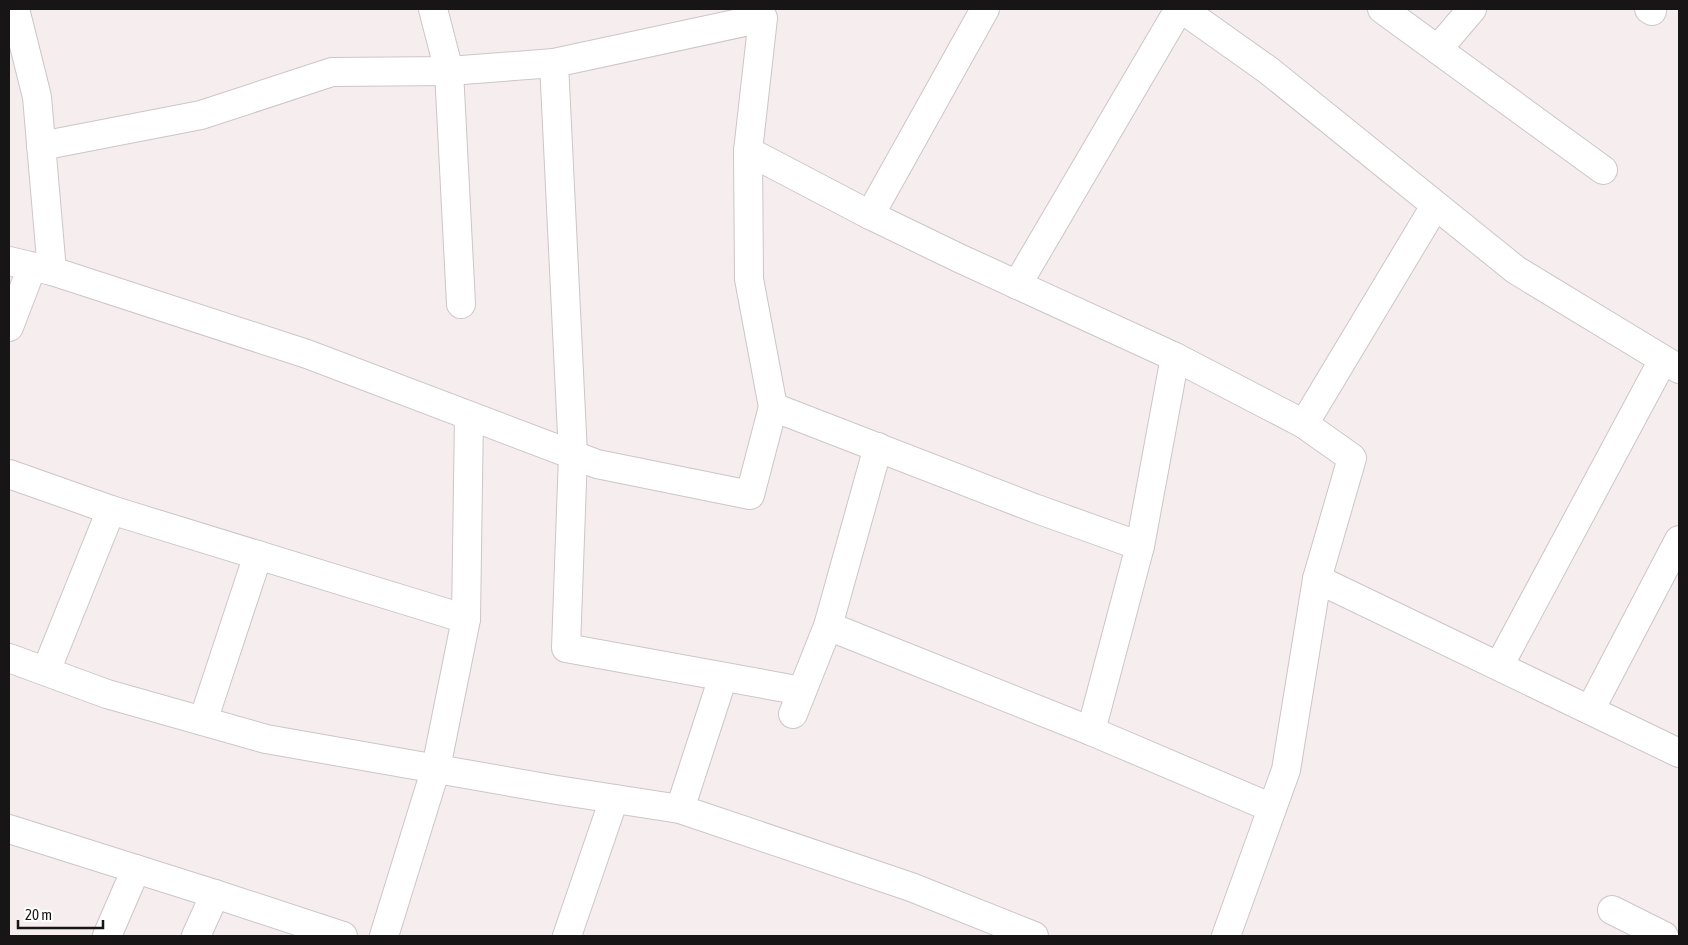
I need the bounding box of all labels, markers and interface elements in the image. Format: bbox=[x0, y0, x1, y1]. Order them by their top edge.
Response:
scale bar bbox=[18, 898, 102, 930]
text: 20 m bbox=[25, 906, 52, 923]

